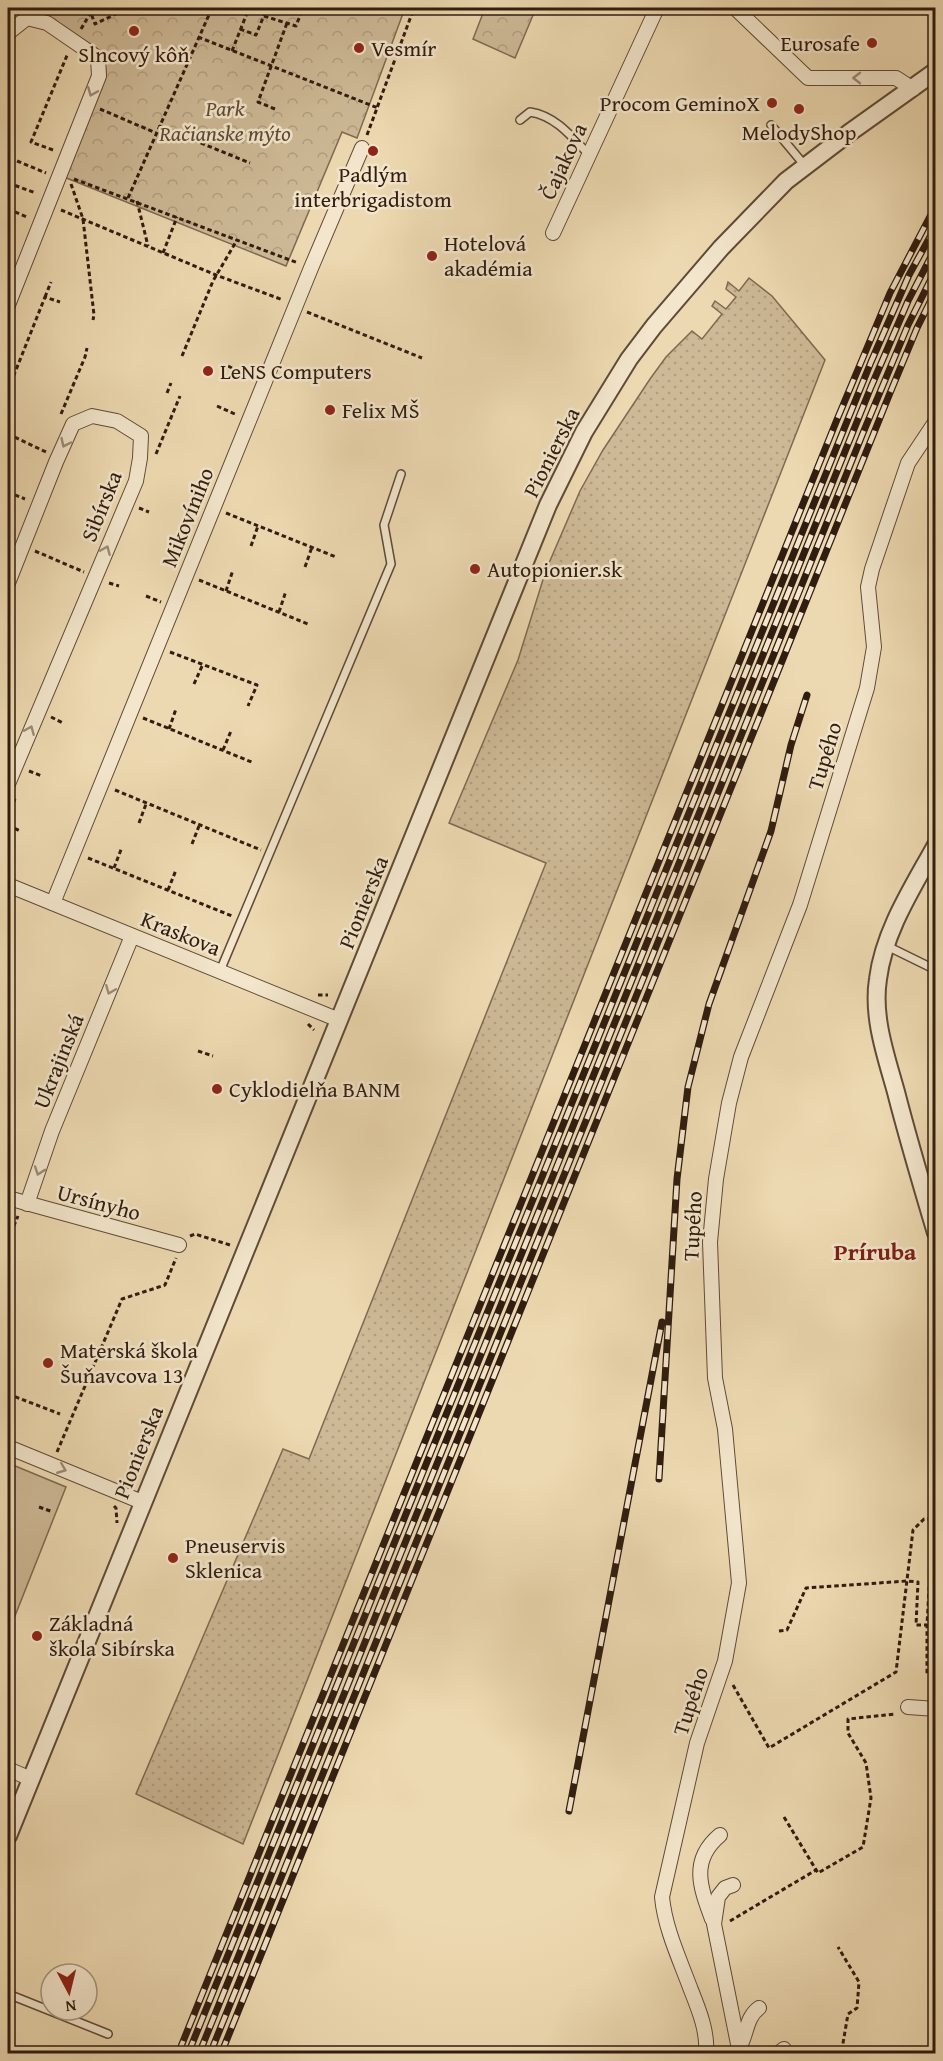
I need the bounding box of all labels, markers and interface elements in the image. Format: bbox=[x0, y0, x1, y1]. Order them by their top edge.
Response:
marker: Slncový kôň bbox=[127, 24, 141, 38]
place label: Eurosafe bbox=[780, 27, 860, 59]
place label: Vesmír bbox=[371, 32, 436, 64]
marker: Eurosafe bbox=[865, 36, 879, 50]
place label: Slncový kôň bbox=[78, 38, 190, 70]
marker: Vesmír bbox=[352, 41, 366, 55]
one-way arrow bbox=[853, 72, 862, 84]
one-way arrow bbox=[87, 85, 99, 96]
place label: Procom GeminoX bbox=[600, 87, 760, 119]
park label: Park Račianske mýto bbox=[158, 92, 291, 149]
marker: Procom GeminoX bbox=[765, 96, 779, 110]
marker: MelodyShop bbox=[792, 102, 806, 116]
place label: MelodyShop bbox=[742, 116, 856, 148]
street label: Čajakova bbox=[531, 117, 595, 205]
marker: Padlým interbrigadistom bbox=[366, 144, 380, 158]
place label: Padlým interbrigadistom bbox=[294, 158, 452, 215]
place label: Hotelová akadémia bbox=[444, 227, 533, 284]
marker: Hotelová akadémia bbox=[425, 249, 439, 263]
place label: LeNS Computers bbox=[220, 355, 372, 387]
marker: LeNS Computers bbox=[201, 364, 215, 378]
place label: Felix MŠ bbox=[342, 394, 419, 426]
street label: Pionierska bbox=[515, 401, 588, 503]
marker: Felix MŠ bbox=[323, 403, 337, 417]
one-way arrow bbox=[60, 436, 72, 447]
street label: Mikovíniho bbox=[153, 462, 221, 572]
street label: Sibírska bbox=[72, 465, 130, 546]
one-way arrow bbox=[99, 546, 111, 557]
place label: Autopionier.sk bbox=[487, 553, 623, 585]
marker: Autopionier.sk bbox=[468, 562, 482, 576]
street label: Tupého bbox=[798, 718, 850, 794]
one-way arrow bbox=[23, 725, 35, 736]
street label: Pionierska bbox=[330, 850, 396, 953]
street label: Kraskova bbox=[136, 903, 226, 964]
one-way arrow bbox=[105, 984, 117, 995]
street label: Ukrajinská bbox=[24, 1008, 92, 1113]
place label: Cyklodielňa BANM bbox=[229, 1073, 401, 1105]
marker: Cyklodielňa BANM bbox=[210, 1082, 224, 1096]
one-way arrow bbox=[33, 1165, 46, 1176]
street label: Ursínyho bbox=[54, 1175, 144, 1229]
street label: Tupého bbox=[674, 1190, 710, 1262]
district label: Príruba bbox=[834, 1234, 917, 1269]
place label: Materská škola Šuňavcova 13 bbox=[60, 1334, 199, 1391]
marker: Materská škola Šuňavcova 13 bbox=[41, 1356, 55, 1370]
street label: Pionierska bbox=[105, 1400, 171, 1503]
one-way arrow bbox=[55, 1462, 66, 1474]
place label: Pneuservis Sklenica bbox=[185, 1529, 285, 1586]
marker: Pneuservis Sklenica bbox=[166, 1551, 180, 1565]
place label: Základná škola Sibírska bbox=[49, 1607, 176, 1664]
marker: Základná škola Sibírska bbox=[30, 1629, 44, 1643]
street label: Tupého bbox=[664, 1663, 716, 1739]
north arrow bbox=[39, 1962, 99, 2022]
text: N bbox=[64, 1994, 78, 2019]

